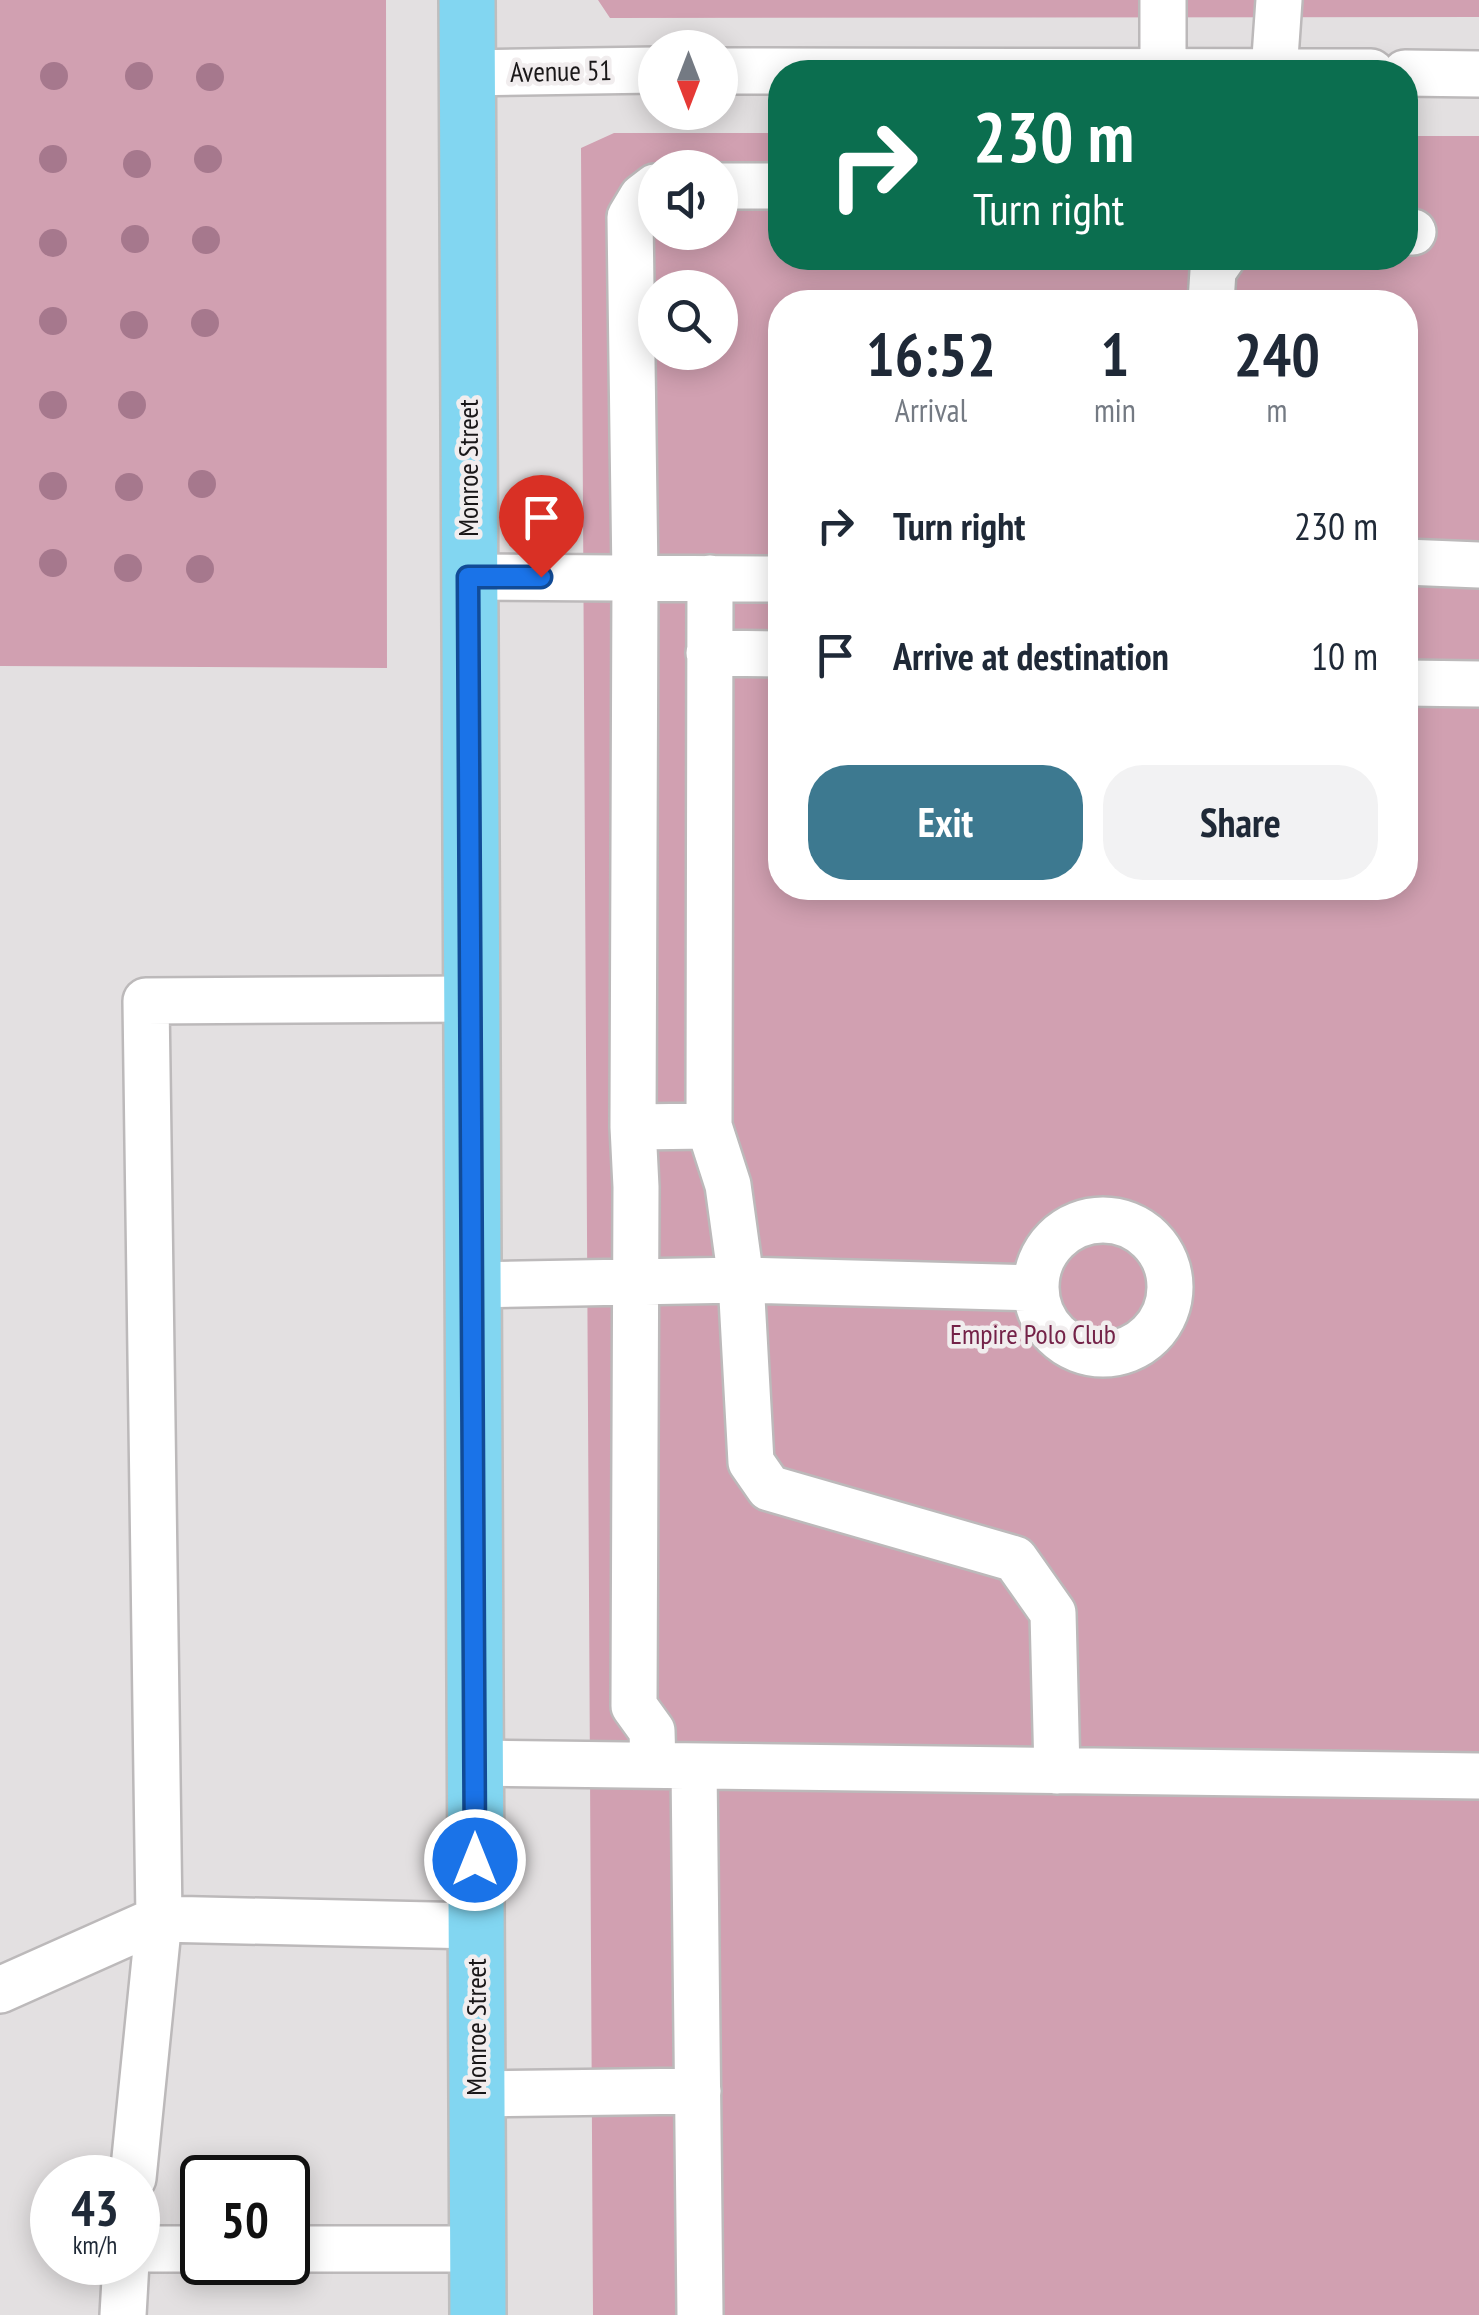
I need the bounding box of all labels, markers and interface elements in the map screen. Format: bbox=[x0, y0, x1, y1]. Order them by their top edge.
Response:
north arrow bbox=[638, 30, 738, 130]
map controls bbox=[638, 30, 738, 370]
street label: Avenue 51 bbox=[510, 51, 612, 90]
text: 230 m bbox=[973, 91, 1134, 181]
icon: right bbox=[808, 100, 938, 230]
button: sound bbox=[638, 150, 738, 250]
text: Turn right bbox=[973, 179, 1124, 237]
button: search bbox=[638, 270, 738, 370]
text: 16:52 bbox=[866, 315, 996, 393]
text: 1 bbox=[1101, 315, 1129, 393]
text: 240 bbox=[1234, 315, 1320, 393]
text: Arrival bbox=[895, 389, 967, 431]
text: min bbox=[1094, 389, 1136, 431]
text: m bbox=[1266, 389, 1287, 431]
street label: Monroe Street bbox=[449, 399, 486, 537]
pin bbox=[499, 475, 584, 578]
icon: arrive bbox=[514, 490, 569, 545]
icon: right bbox=[808, 498, 863, 553]
text: Turn right bbox=[893, 501, 1025, 550]
text: 230 m bbox=[1294, 501, 1378, 550]
icon: arrive bbox=[808, 628, 863, 683]
text: Arrive at destination bbox=[893, 631, 1169, 680]
text: 10 m bbox=[1311, 631, 1378, 680]
button: Exit bbox=[808, 765, 1083, 880]
button: Share bbox=[1103, 765, 1378, 880]
park label: Empire Polo Club bbox=[950, 1315, 1116, 1352]
position arrow bbox=[423, 1808, 527, 1912]
street label: Monroe Street bbox=[457, 1958, 494, 2096]
speed limit sign: 50 bbox=[180, 2155, 310, 2285]
text: 43 bbox=[71, 2175, 119, 2240]
text: km/h bbox=[73, 2229, 117, 2261]

